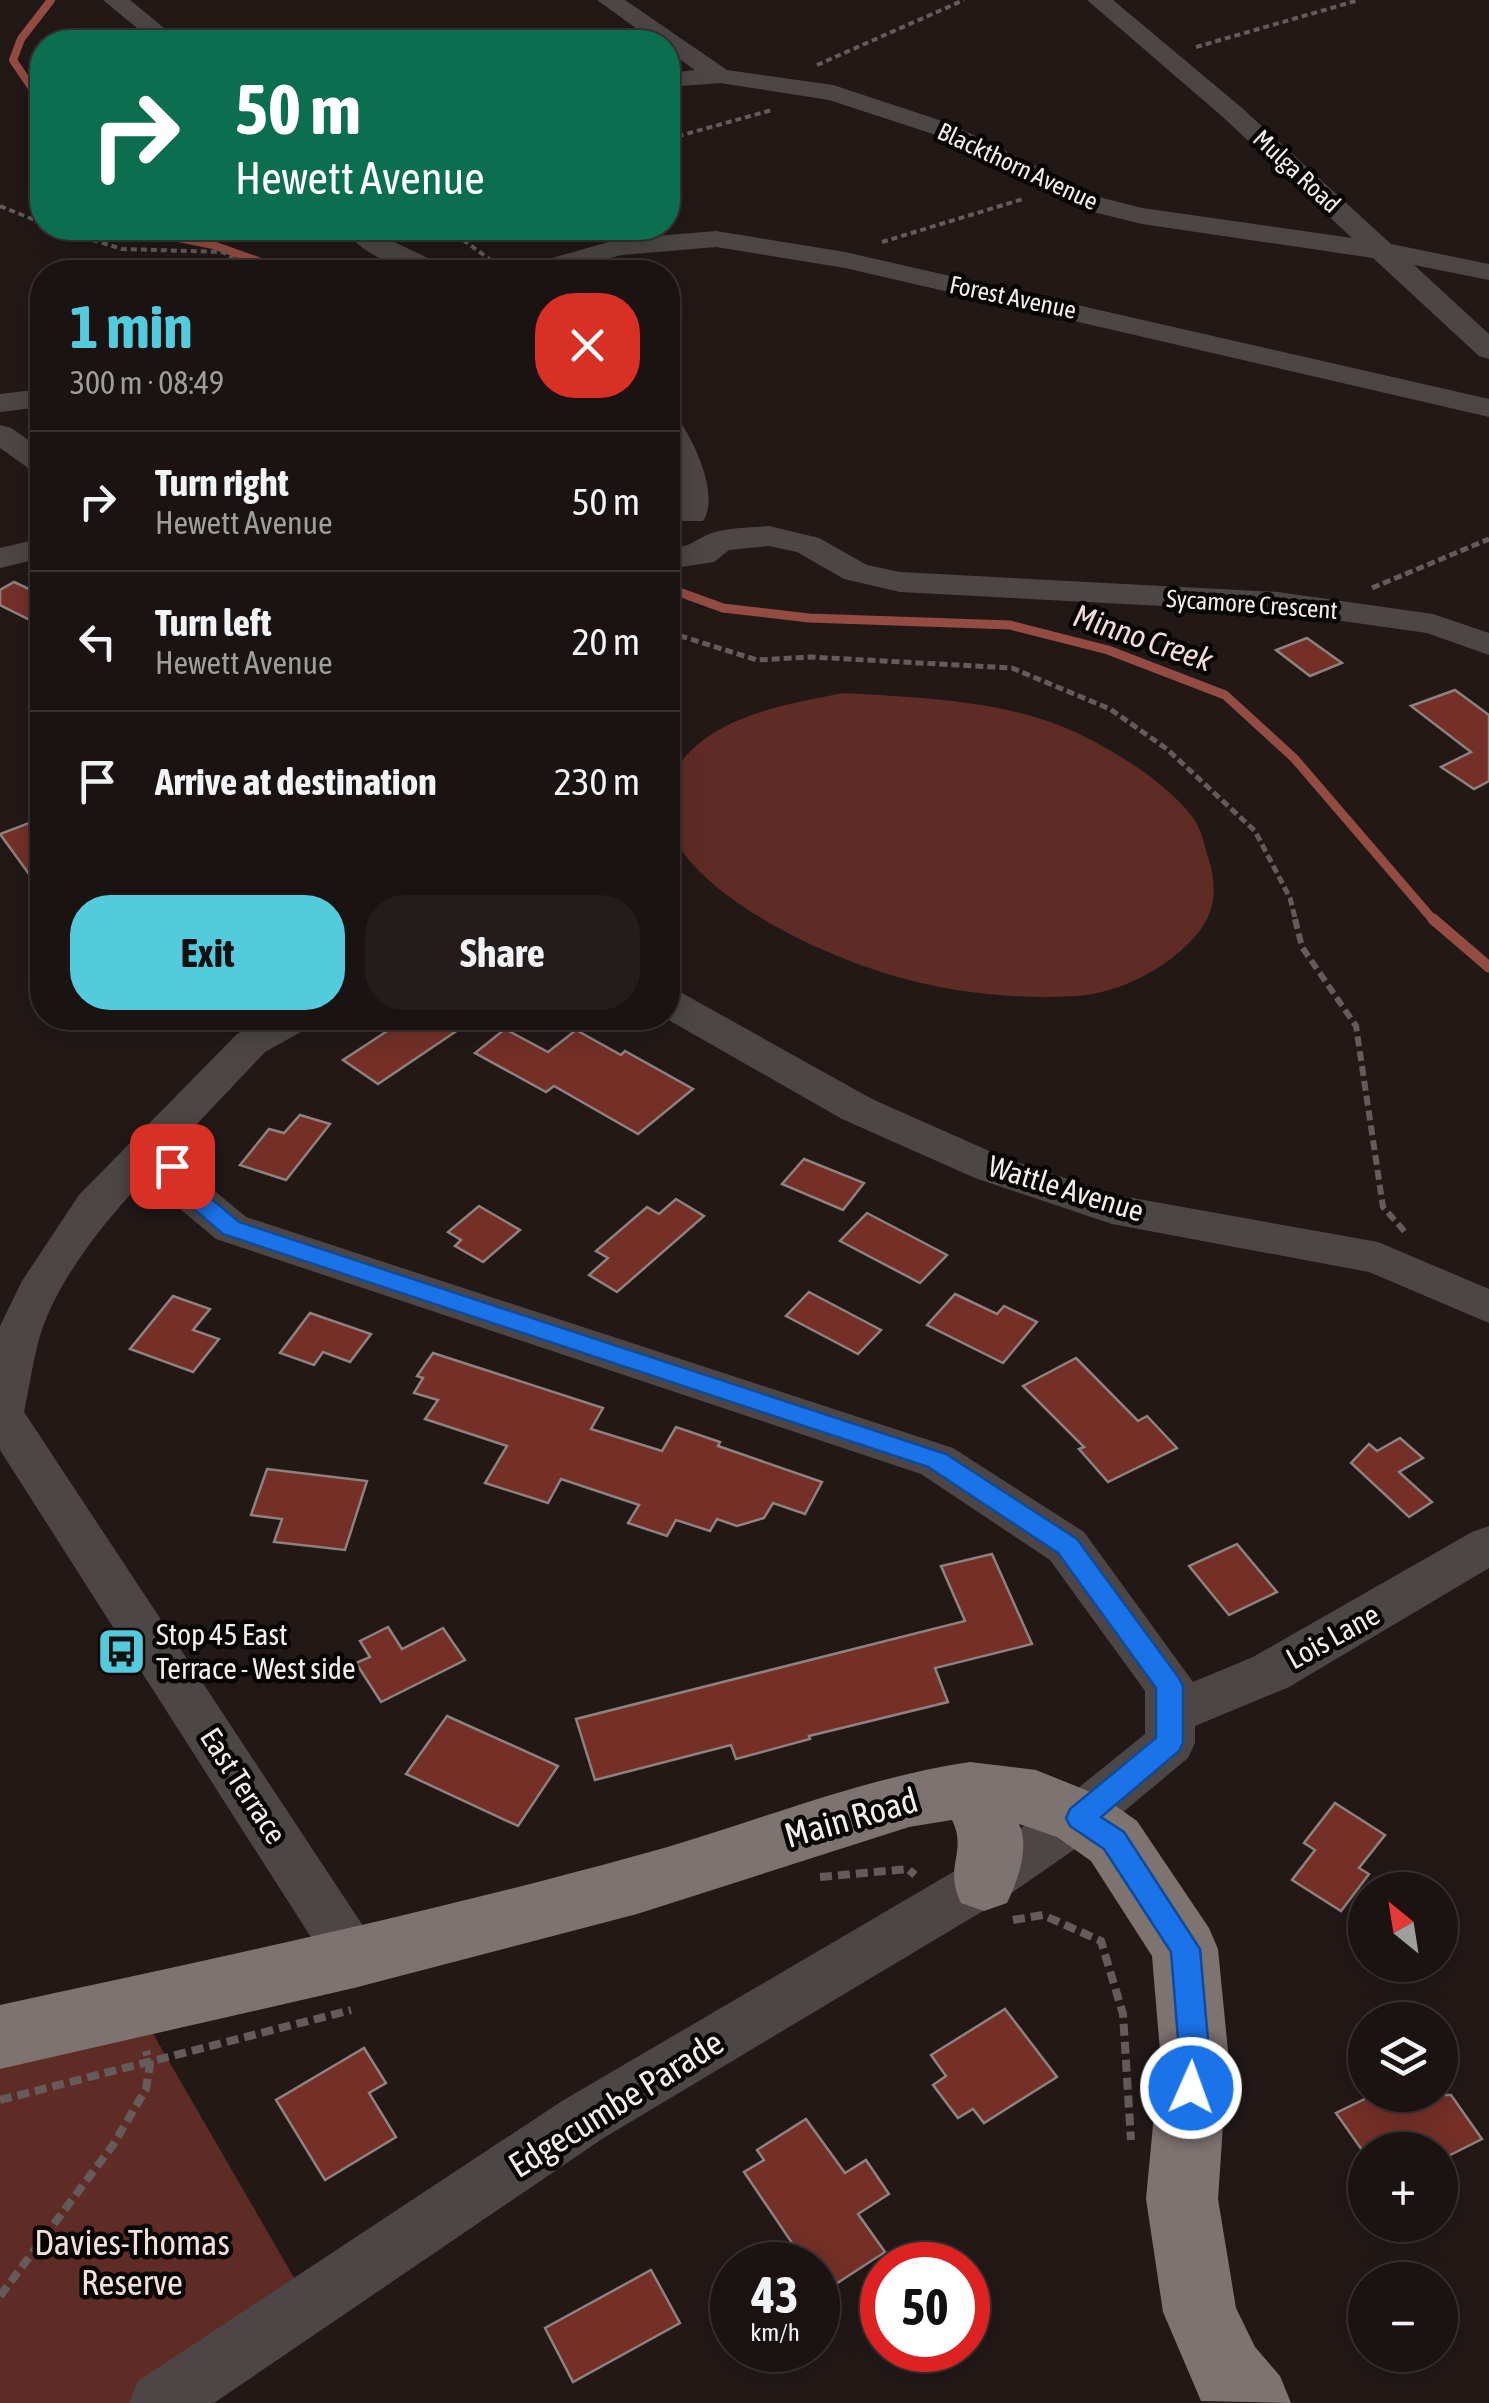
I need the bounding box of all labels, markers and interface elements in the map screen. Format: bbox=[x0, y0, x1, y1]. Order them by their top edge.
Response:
text: 50 m bbox=[235, 69, 361, 149]
icon: right bbox=[70, 70, 200, 200]
street label: Blackthorn Avenue bbox=[933, 117, 1103, 215]
street label: Mulga Road bbox=[1248, 124, 1346, 218]
text: Hewett Avenue bbox=[235, 152, 485, 204]
street label: Forest Avenue bbox=[947, 270, 1079, 324]
text: 1 min bbox=[70, 292, 193, 361]
button: close bbox=[535, 293, 640, 398]
text: 300 m · 08:49 bbox=[70, 364, 224, 401]
text: Turn right bbox=[155, 461, 289, 504]
icon: right bbox=[70, 474, 125, 529]
text: 50 m bbox=[572, 480, 640, 523]
text: Hewett Avenue bbox=[155, 504, 333, 541]
street label: Sycamore Crescent bbox=[1165, 584, 1339, 624]
water label: Minno Creek bbox=[1069, 596, 1218, 679]
text: Turn left bbox=[155, 601, 271, 644]
icon: left bbox=[70, 614, 125, 669]
text: 20 m bbox=[572, 620, 640, 663]
text: Hewett Avenue bbox=[155, 644, 333, 681]
icon: arrive bbox=[70, 754, 125, 809]
text: Arrive at destination bbox=[155, 760, 437, 803]
text: 230 m bbox=[554, 760, 640, 803]
button: Exit bbox=[70, 895, 345, 1010]
button: Share bbox=[365, 895, 640, 1010]
pin bbox=[130, 1124, 215, 1209]
icon: arrive bbox=[145, 1139, 200, 1194]
street label: Wattle Avenue bbox=[985, 1148, 1148, 1228]
street label: Lois Lane bbox=[1280, 1597, 1385, 1675]
place label: Stop 45 East Terrace - West side bbox=[156, 1617, 356, 1685]
bus stop icon: Stop 45 East Terrace - West side bbox=[95, 1626, 147, 1678]
street label: East Terrace bbox=[194, 1721, 294, 1850]
street label: Main Road bbox=[780, 1779, 922, 1855]
north arrow bbox=[1348, 1872, 1458, 1982]
map controls bbox=[1348, 1872, 1458, 2372]
button: layers bbox=[1348, 2002, 1458, 2112]
street label: Edgecumbe Parade bbox=[501, 2021, 730, 2185]
position arrow bbox=[1139, 2036, 1243, 2140]
button: + bbox=[1348, 2132, 1458, 2242]
park label: Davies-Thomas Reserve bbox=[34, 2222, 230, 2302]
speed limit sign: 50 bbox=[860, 2242, 990, 2372]
button: − bbox=[1348, 2262, 1458, 2372]
text: 43 bbox=[751, 2266, 798, 2324]
text: km/h bbox=[750, 2318, 800, 2346]

